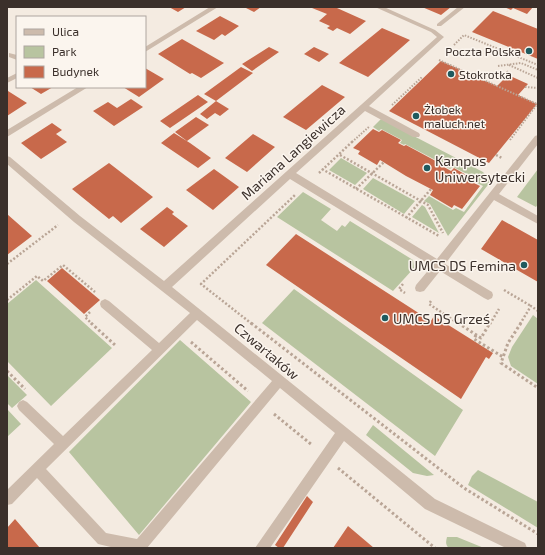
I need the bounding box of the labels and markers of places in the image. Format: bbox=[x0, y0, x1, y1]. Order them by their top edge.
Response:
place label: Poczta Polska bbox=[445, 44, 521, 58]
marker: Poczta Polska bbox=[524, 46, 534, 56]
place label: Stokrotka bbox=[459, 67, 512, 81]
marker: Stokrotka bbox=[446, 69, 456, 79]
place label: Żłobek maluch.net bbox=[424, 102, 486, 130]
marker: Żłobek maluch.net bbox=[411, 111, 421, 121]
place label: Kampus Uniwersytecki bbox=[435, 152, 525, 185]
marker: Kampus Uniwersytecki bbox=[422, 163, 432, 173]
place label: UMCS DS Femina bbox=[409, 257, 516, 274]
marker: UMCS DS Femina bbox=[519, 260, 529, 270]
place label: UMCS DS Grześ bbox=[393, 310, 490, 327]
marker: UMCS DS Grześ bbox=[380, 313, 390, 323]

